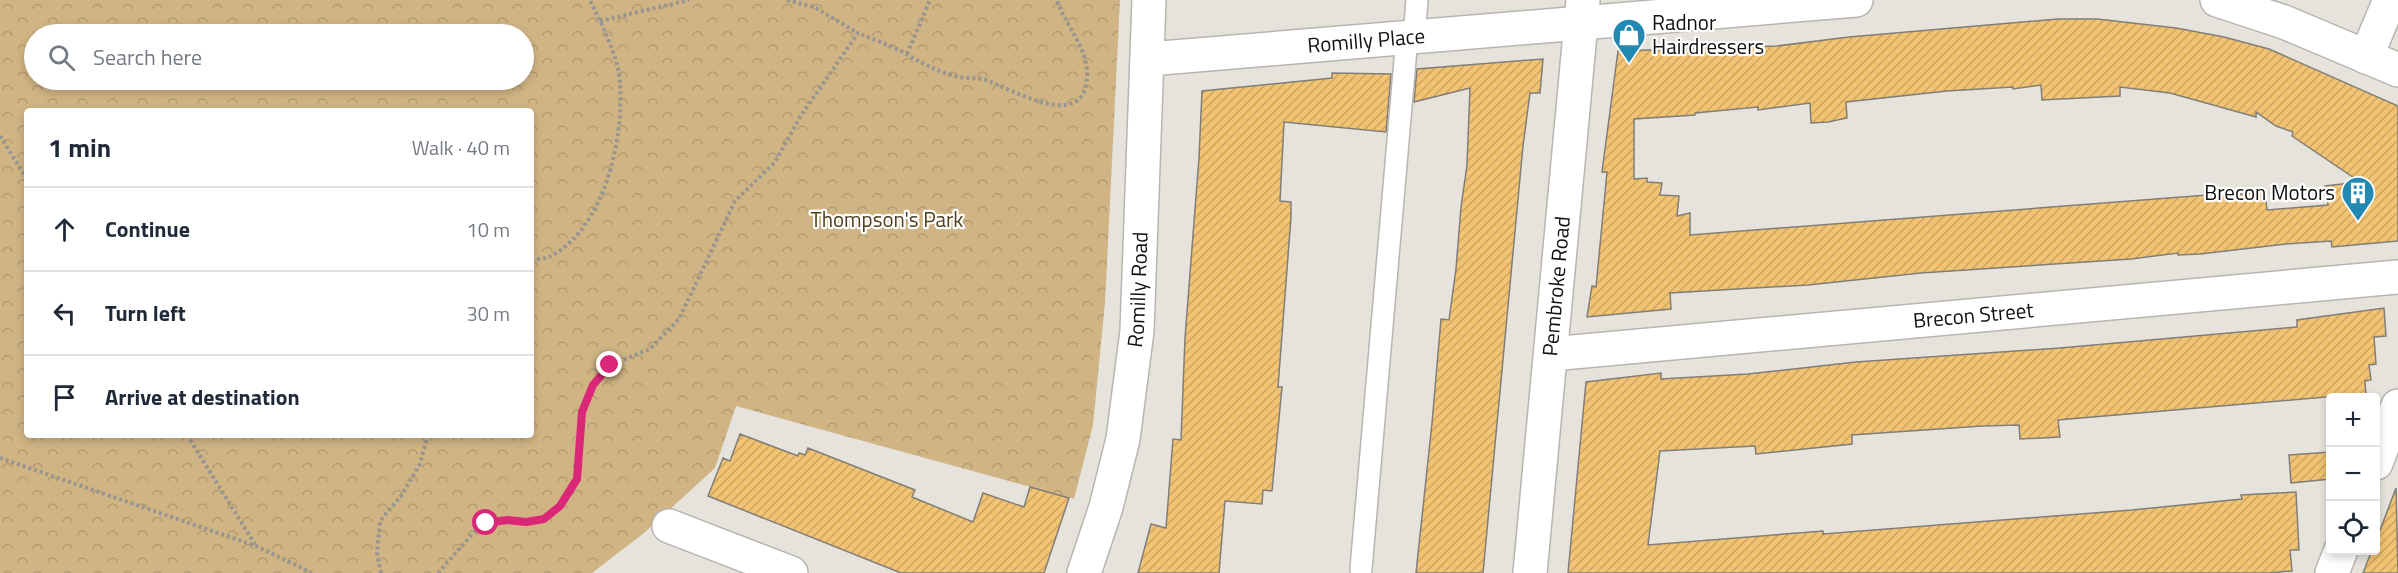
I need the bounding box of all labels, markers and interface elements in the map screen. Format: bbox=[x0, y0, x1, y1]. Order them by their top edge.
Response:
place label: Radnor Hairdressers bbox=[1652, 6, 1764, 62]
shop icon: Radnor Hairdressers bbox=[1611, 17, 1647, 64]
street label: Romilly Place bbox=[1306, 19, 1426, 61]
search box bbox=[24, 24, 534, 90]
text: Search here bbox=[93, 40, 202, 74]
icon: search bbox=[45, 41, 78, 74]
text: 1 min bbox=[48, 128, 111, 167]
text: Walk · 40 m bbox=[412, 132, 510, 163]
building icon: Brecon Motors bbox=[2340, 175, 2376, 222]
place label: Brecon Motors bbox=[2204, 176, 2335, 208]
park label: Thompson's Park bbox=[811, 203, 963, 235]
text: Continue bbox=[105, 212, 190, 246]
icon: ahead bbox=[48, 213, 81, 246]
text: 10 m bbox=[466, 214, 510, 245]
street label: Pembroke Road bbox=[1533, 215, 1578, 357]
street label: Romilly Road bbox=[1118, 231, 1156, 349]
street label: Brecon Street bbox=[1912, 293, 2035, 336]
text: Turn left bbox=[105, 296, 186, 330]
icon: left bbox=[48, 297, 81, 330]
text: 30 m bbox=[466, 298, 510, 329]
route end bbox=[596, 351, 622, 377]
text: Arrive at destination bbox=[105, 380, 300, 414]
icon: arrive bbox=[48, 381, 81, 414]
map controls bbox=[2326, 393, 2380, 555]
button: + bbox=[2326, 393, 2380, 447]
button: − bbox=[2326, 447, 2380, 501]
button: locate bbox=[2326, 501, 2380, 555]
route start bbox=[472, 509, 498, 535]

